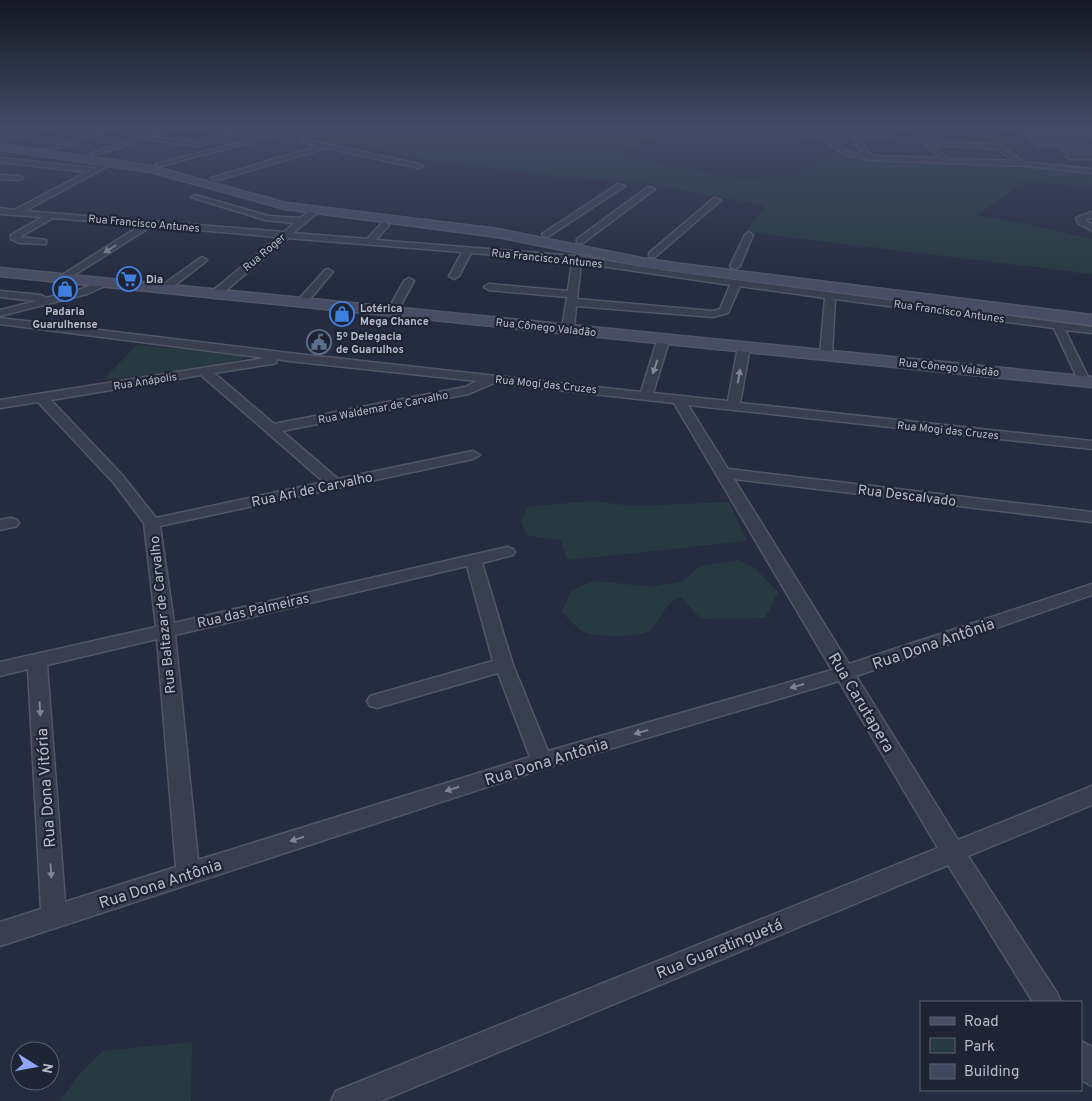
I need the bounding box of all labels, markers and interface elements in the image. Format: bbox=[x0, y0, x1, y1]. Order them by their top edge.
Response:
street label: Rua Francisco Antunes bbox=[88, 212, 200, 236]
street label: Rua Roger bbox=[240, 230, 289, 275]
one-way arrow bbox=[103, 245, 116, 254]
street label: Rua Francisco Antunes bbox=[491, 246, 603, 272]
supermarket icon: Dia bbox=[116, 266, 142, 292]
place label: Dia bbox=[146, 273, 163, 287]
shop icon: Padaria Guarulhense bbox=[52, 276, 78, 302]
street label: Rua Francisco Antunes bbox=[893, 297, 1005, 327]
shop icon: Lotérica Mega Chance bbox=[329, 301, 355, 327]
place label: Lotérica Mega Chance bbox=[360, 302, 429, 329]
place label: Padaria Guarulhense bbox=[32, 305, 98, 332]
street label: Rua Cônego Valadão bbox=[495, 316, 597, 340]
public building icon: 5º Delegacia de Guarulhos bbox=[306, 329, 332, 355]
place label: 5º Delegacia de Guarulhos bbox=[336, 330, 404, 357]
street label: Rua Cônego Valadão bbox=[898, 356, 1000, 380]
one-way arrow bbox=[651, 360, 659, 375]
one-way arrow bbox=[735, 368, 743, 384]
street label: Rua Anápolis bbox=[112, 370, 178, 394]
street label: Rua Mogi das Cruzes bbox=[494, 373, 597, 397]
street label: Rua Waldemar de Carvalho bbox=[317, 388, 449, 427]
street label: Rua Mogi das Cruzes bbox=[896, 419, 999, 443]
street label: Rua Ari de Carvalho bbox=[250, 469, 375, 512]
street label: Rua Descalvado bbox=[857, 482, 957, 511]
street label: Rua Baltazar de Carvalho bbox=[147, 535, 180, 695]
street label: Rua das Palmeiras bbox=[196, 590, 311, 633]
street label: Rua Dona Antônia bbox=[870, 615, 997, 675]
street label: Rua Carutapera bbox=[823, 650, 898, 756]
one-way arrow bbox=[790, 683, 805, 691]
one-way arrow bbox=[37, 701, 45, 717]
street label: Rua Dona Vitória bbox=[33, 727, 61, 848]
one-way arrow bbox=[634, 728, 649, 736]
street label: Rua Dona Antônia bbox=[482, 735, 611, 791]
one-way arrow bbox=[445, 786, 460, 794]
one-way arrow bbox=[290, 835, 305, 843]
street label: Rua Dona Antônia bbox=[97, 856, 225, 914]
one-way arrow bbox=[47, 863, 55, 879]
street label: Rua Guaratinguetá bbox=[654, 915, 786, 984]
legend bbox=[920, 1001, 1082, 1091]
text: Road bbox=[964, 1013, 999, 1032]
text: Park bbox=[964, 1038, 995, 1057]
north arrow bbox=[10, 1041, 60, 1091]
text: N bbox=[37, 1062, 56, 1075]
text: Building bbox=[964, 1063, 1019, 1082]

